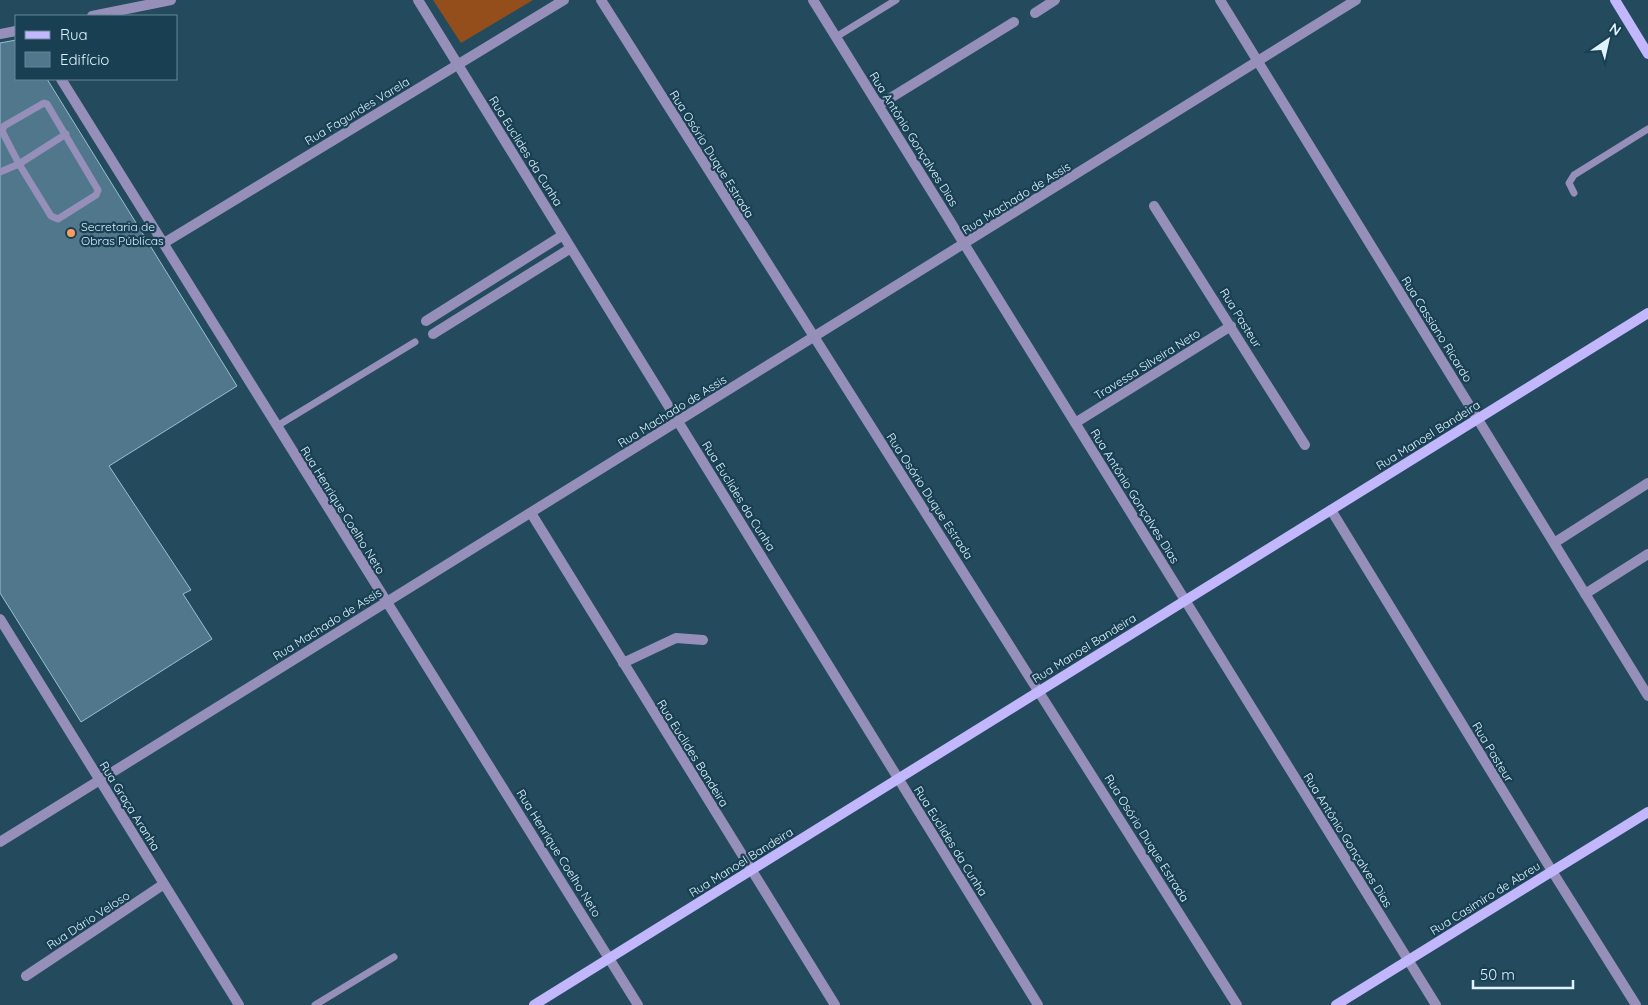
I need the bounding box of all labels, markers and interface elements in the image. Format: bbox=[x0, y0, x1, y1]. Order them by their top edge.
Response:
legend bbox=[15, 15, 178, 80]
north arrow bbox=[1583, 15, 1633, 65]
text: N bbox=[1606, 19, 1625, 40]
text: Rua bbox=[60, 25, 88, 44]
text: Edifício bbox=[60, 50, 109, 69]
street label: Rua Antônio Gonçalves Dias bbox=[866, 69, 962, 209]
street label: Rua Fagundes Varela bbox=[302, 74, 412, 148]
street label: Rua Osório Duque Estrada bbox=[667, 87, 757, 221]
street label: Rua Euclides da Cunha bbox=[486, 93, 566, 209]
street label: Rua Machado de Assis bbox=[959, 158, 1073, 238]
place label: Secretaria de Obras Públicas bbox=[81, 219, 164, 248]
marker: Secretaria de Obras Públicas bbox=[65, 227, 77, 239]
street label: Rua Cassiano Ricardo bbox=[1398, 273, 1476, 385]
street label: Rua Pasteur bbox=[1217, 285, 1265, 351]
street label: Travessa Silveira Neto bbox=[1091, 325, 1203, 403]
street label: Rua Machado de Assis bbox=[615, 371, 729, 451]
street label: Rua Manoel Bandeira bbox=[1373, 397, 1483, 473]
street label: Rua Antônio Gonçalves Dias bbox=[1087, 426, 1183, 566]
street label: Rua Osório Duque Estrada bbox=[884, 430, 976, 562]
street label: Rua Euclides da Cunha bbox=[699, 438, 779, 554]
street label: Rua Henrique Coelho Neto bbox=[297, 443, 389, 577]
street label: Rua Machado de Assis bbox=[270, 584, 384, 664]
street label: Rua Manoel Bandeira bbox=[1029, 610, 1139, 686]
street label: Rua Euclides Bandeira bbox=[654, 697, 732, 809]
street label: Rua Pasteur bbox=[1469, 719, 1517, 785]
street label: Rua Graça Aranha bbox=[96, 758, 164, 854]
street label: Rua Antônio Gonçalves Dias bbox=[1300, 770, 1396, 910]
street label: Rua Osório Duque Estrada bbox=[1102, 771, 1192, 905]
street label: Rua Euclides da Cunha bbox=[911, 783, 991, 899]
street label: Rua Henrique Coelho Neto bbox=[513, 786, 605, 920]
street label: Rua Manoel Bandeira bbox=[686, 824, 796, 900]
street label: Rua Casimiro de Abreu bbox=[1427, 858, 1543, 938]
street label: Rua Dário Veloso bbox=[44, 888, 132, 952]
scale bar bbox=[1473, 958, 1573, 990]
text: 50 m bbox=[1480, 965, 1515, 984]

